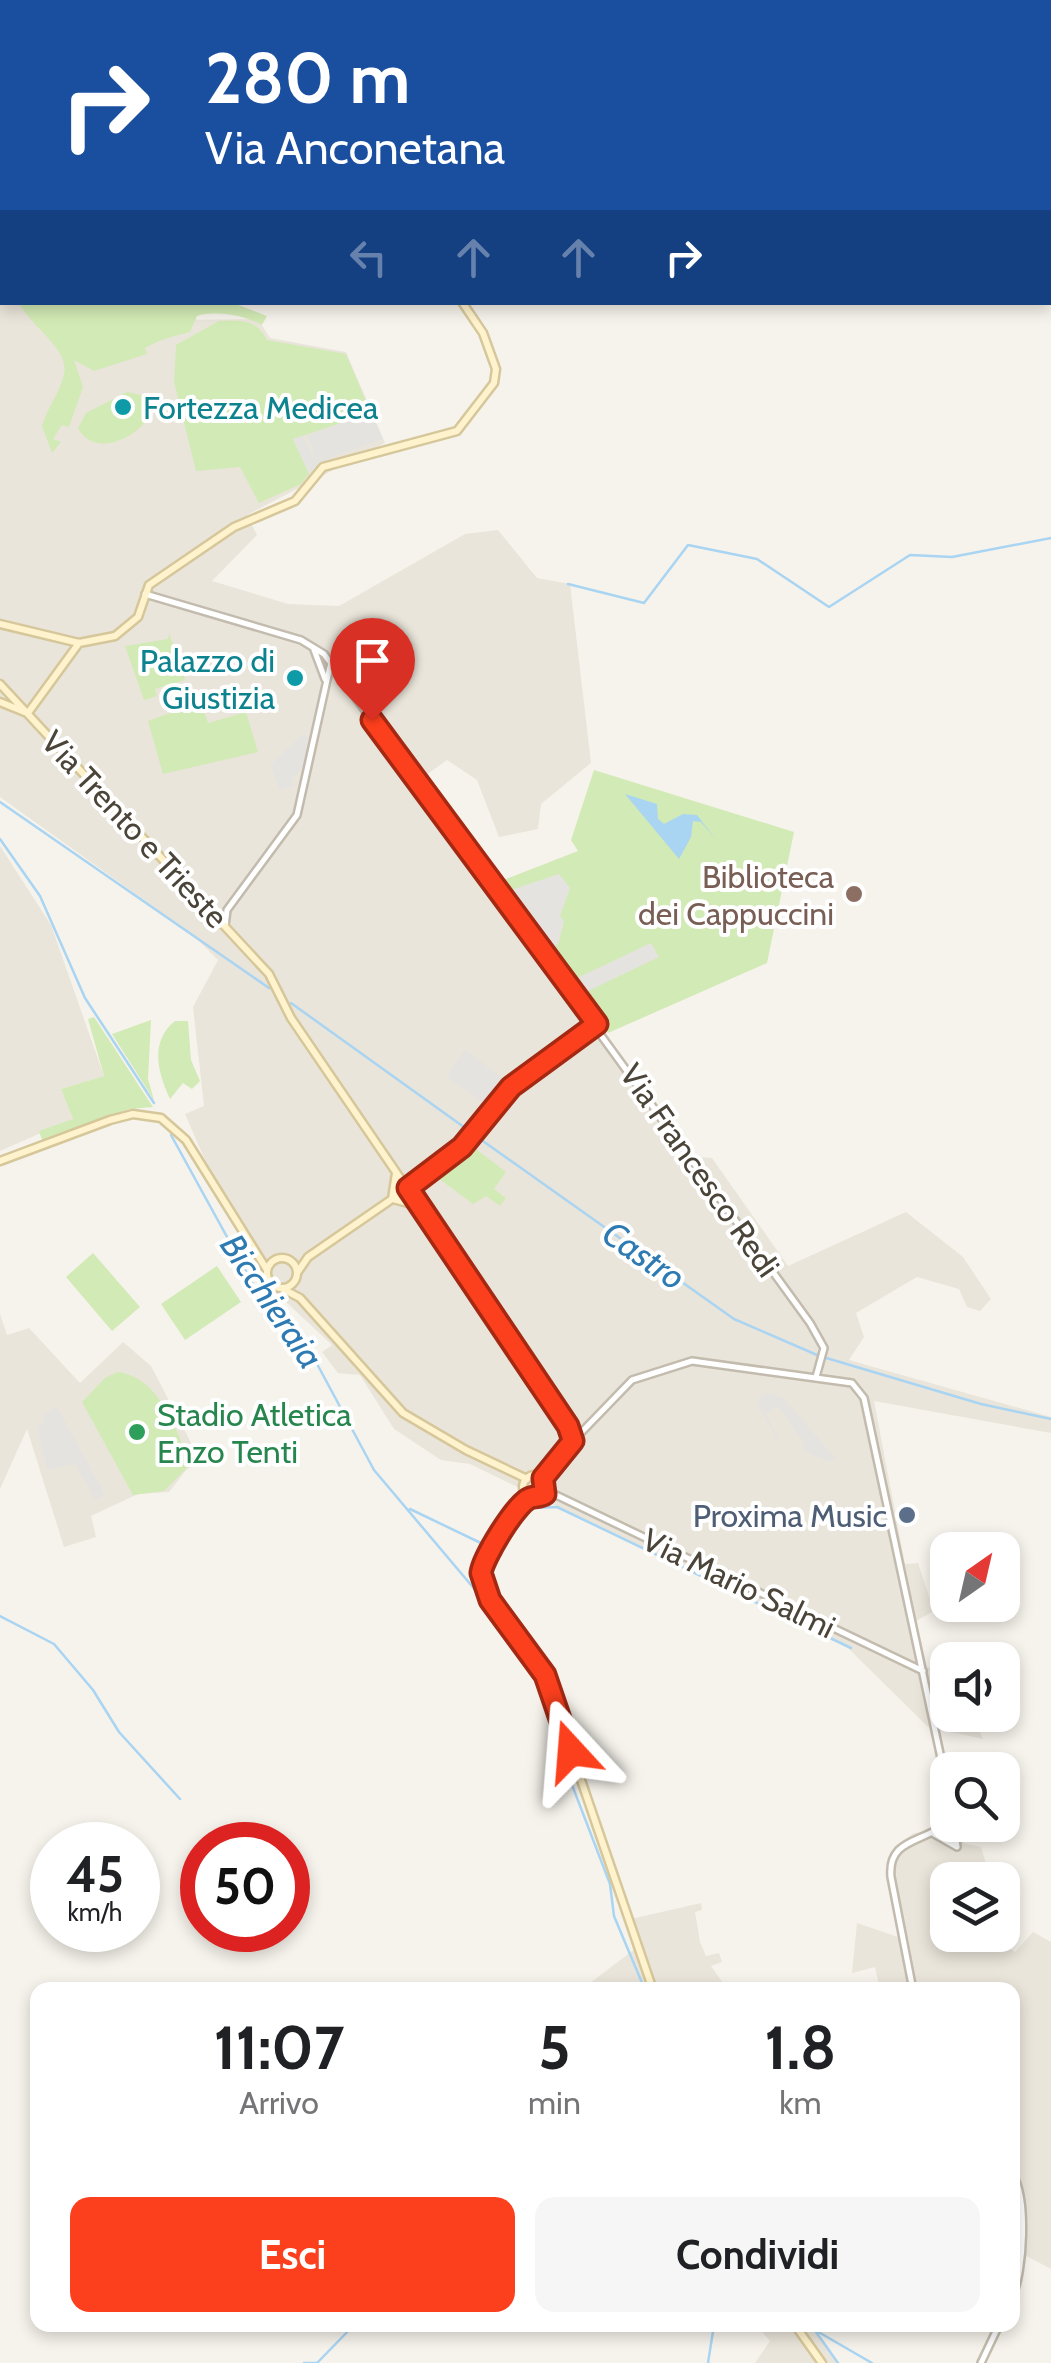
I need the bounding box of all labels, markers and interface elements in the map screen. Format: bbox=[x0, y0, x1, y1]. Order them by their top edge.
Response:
text: 280 m bbox=[205, 35, 410, 121]
icon: right bbox=[40, 40, 170, 170]
text: Via Anconetana bbox=[205, 121, 505, 175]
icon: left bbox=[341, 230, 396, 285]
icon: ahead bbox=[446, 230, 501, 285]
icon: ahead bbox=[551, 230, 606, 285]
icon: right bbox=[656, 230, 711, 285]
place label: Fortezza Medicea bbox=[143, 388, 379, 427]
marker: Fortezza Medicea bbox=[112, 396, 134, 418]
pin bbox=[330, 618, 415, 721]
icon: arrive bbox=[345, 633, 400, 688]
place label: Palazzo di Giustizia bbox=[140, 641, 276, 717]
marker: Palazzo di Giustizia bbox=[284, 667, 306, 689]
street label: Via Trento e Trieste bbox=[34, 722, 236, 936]
place label: Biblioteca dei Cappuccini bbox=[638, 857, 835, 933]
marker: Biblioteca dei Cappuccini bbox=[843, 883, 865, 905]
street label: Via Francesco Redi bbox=[612, 1056, 788, 1284]
water label: Castro bbox=[594, 1211, 694, 1299]
water label: Bicchieraia bbox=[211, 1225, 333, 1377]
place label: Stadio Atletica Enzo Tenti bbox=[157, 1395, 352, 1471]
marker: Stadio Atletica Enzo Tenti bbox=[126, 1421, 148, 1443]
place label: Proxima Music bbox=[693, 1496, 887, 1535]
marker: Proxima Music bbox=[896, 1504, 918, 1526]
street label: Via Mario Salmi bbox=[636, 1520, 842, 1646]
north arrow bbox=[930, 1532, 1020, 1622]
map controls bbox=[930, 1532, 1020, 1952]
button: sound bbox=[930, 1642, 1020, 1732]
position arrow bbox=[519, 1699, 623, 1803]
button: search bbox=[930, 1752, 1020, 1842]
speed limit sign: 50 bbox=[180, 1822, 310, 1952]
text: 45 bbox=[66, 1844, 124, 1905]
button: layers bbox=[930, 1862, 1020, 1952]
text: km/h bbox=[68, 1897, 122, 1927]
text: 11:07 bbox=[214, 2011, 344, 2084]
text: 5 bbox=[538, 2011, 571, 2084]
text: 1.8 bbox=[765, 2011, 836, 2084]
text: Arrivo bbox=[239, 2083, 319, 2122]
text: min bbox=[528, 2083, 581, 2122]
text: km bbox=[779, 2083, 822, 2122]
button: Esci bbox=[70, 2197, 515, 2312]
button: Condividi bbox=[535, 2197, 980, 2312]

